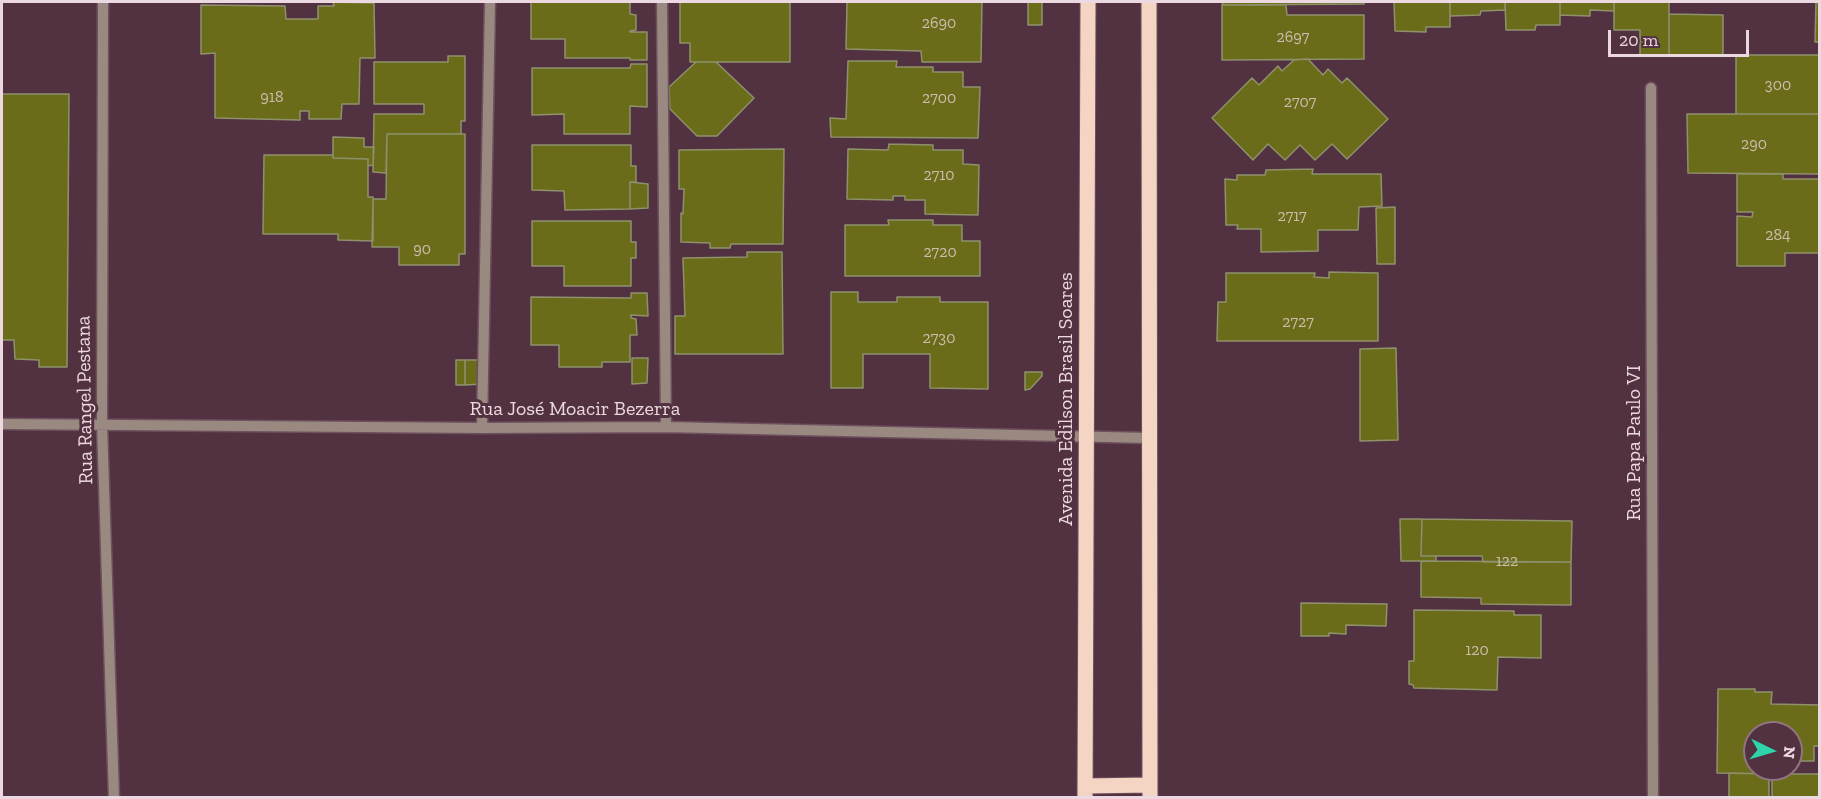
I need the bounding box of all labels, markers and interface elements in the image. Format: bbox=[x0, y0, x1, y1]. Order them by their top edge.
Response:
house number: 2690 bbox=[922, 13, 956, 33]
scale bar bbox=[1611, 18, 1752, 56]
house number: 2697 bbox=[1277, 27, 1309, 47]
text: 20 m bbox=[1619, 29, 1658, 51]
house number: 300 bbox=[1765, 75, 1791, 95]
house number: 918 bbox=[260, 87, 284, 107]
house number: 2700 bbox=[922, 88, 956, 108]
house number: 2707 bbox=[1284, 92, 1316, 112]
house number: 290 bbox=[1741, 134, 1767, 154]
house number: 2710 bbox=[923, 165, 955, 185]
house number: 2717 bbox=[1277, 206, 1307, 226]
house number: 284 bbox=[1765, 225, 1791, 245]
house number: 90 bbox=[413, 239, 431, 259]
house number: 2720 bbox=[923, 242, 957, 262]
street label: Avenida Edilson Brasil Soares bbox=[1054, 272, 1078, 526]
house number: 2727 bbox=[1282, 312, 1314, 332]
street label: Rua Rangel Pestana bbox=[72, 315, 98, 485]
house number: 2730 bbox=[923, 328, 955, 348]
street label: Rua Papa Paulo VI bbox=[1622, 365, 1646, 521]
street label: Rua José Moacir Bezerra bbox=[470, 397, 680, 421]
house number: 122 bbox=[1496, 551, 1518, 571]
house number: 120 bbox=[1465, 640, 1489, 660]
north arrow bbox=[1743, 721, 1803, 781]
text: N bbox=[1779, 746, 1799, 759]

